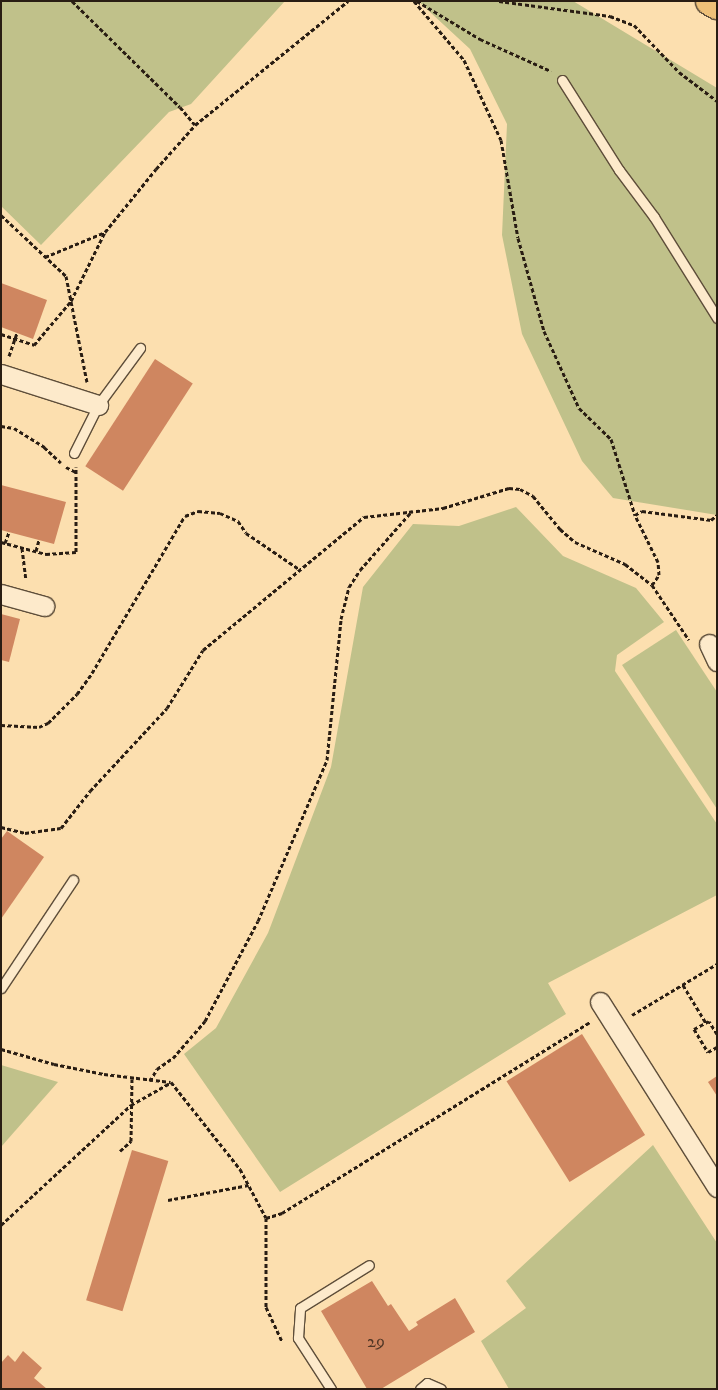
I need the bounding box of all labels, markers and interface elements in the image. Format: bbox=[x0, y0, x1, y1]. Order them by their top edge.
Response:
house number: 29 bbox=[367, 1331, 385, 1353]

